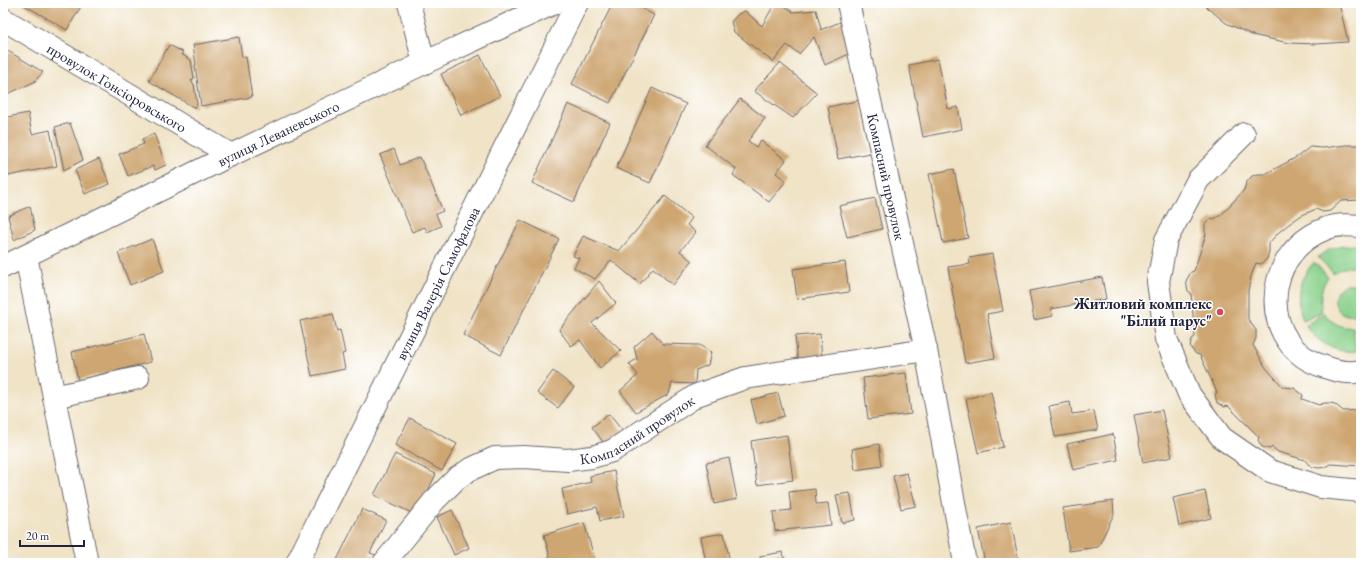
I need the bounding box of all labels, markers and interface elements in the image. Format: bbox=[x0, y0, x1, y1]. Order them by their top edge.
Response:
street label: провулок Гонсіоровського bbox=[44, 38, 190, 136]
street label: вулиця Леваневського bbox=[214, 96, 342, 170]
street label: Компасний провулок bbox=[864, 111, 910, 242]
street label: вулиця Валерія Самофалова bbox=[391, 203, 483, 363]
place label: Житловий комплекс "Білий парус" bbox=[1073, 294, 1212, 330]
marker: Житловий комплекс "Білий парус" bbox=[1215, 307, 1225, 317]
street label: Компасний провулок bbox=[579, 390, 698, 468]
scale bar bbox=[20, 522, 84, 548]
text: 20 m bbox=[26, 528, 50, 544]

